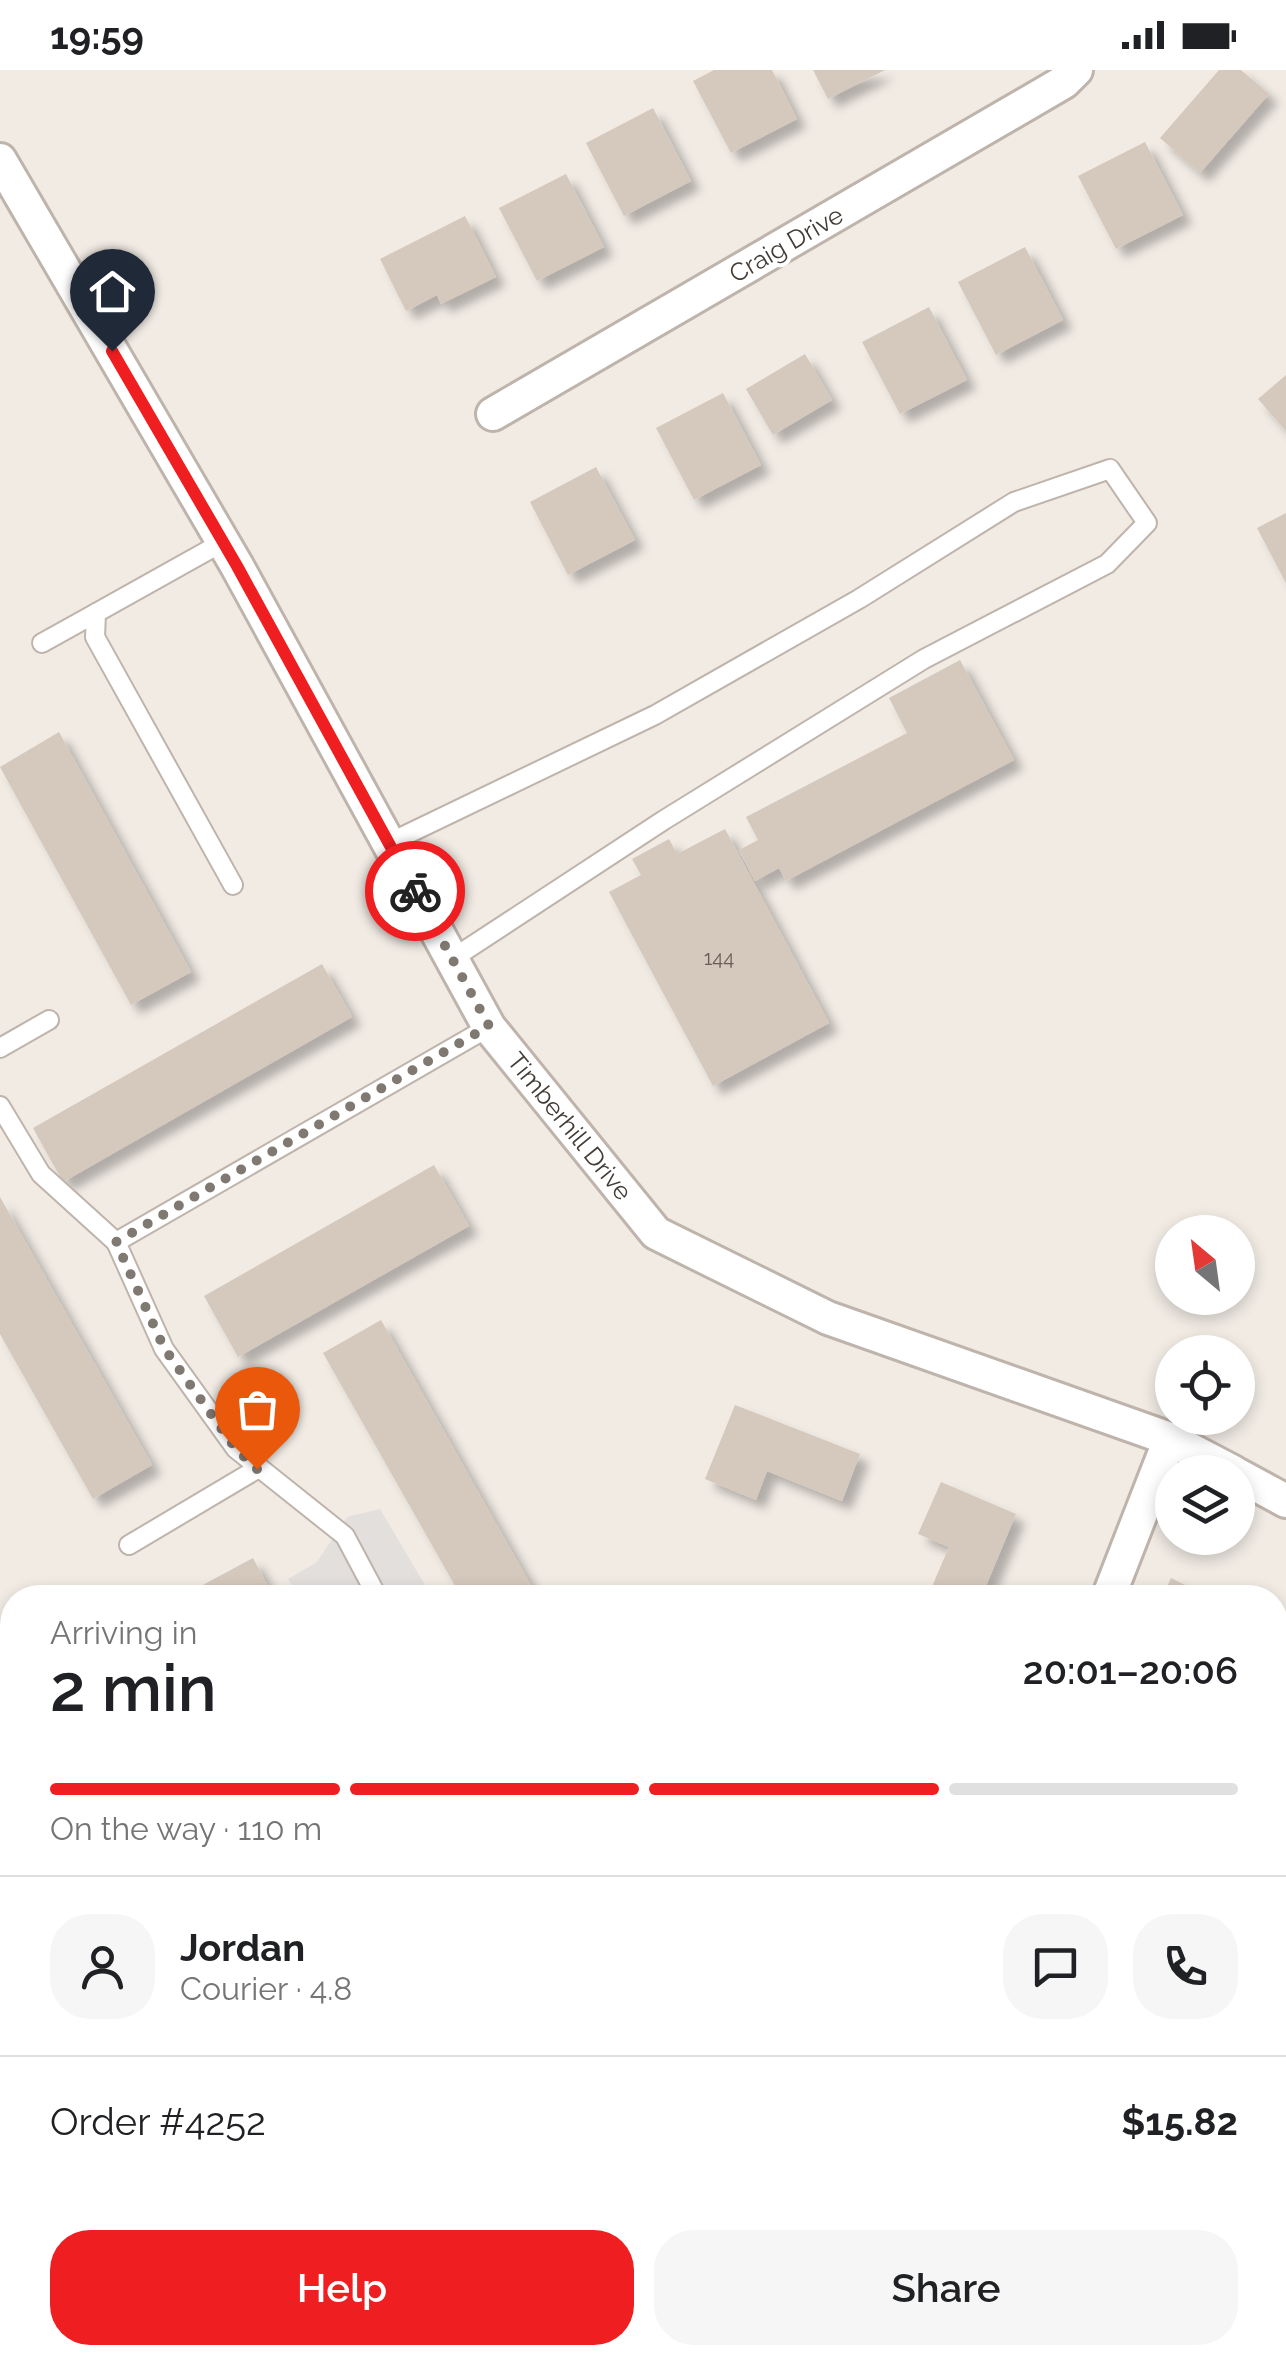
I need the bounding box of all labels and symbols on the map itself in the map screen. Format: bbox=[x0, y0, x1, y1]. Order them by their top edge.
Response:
street label: Craig Drive bbox=[724, 199, 848, 289]
pin bbox=[70, 249, 155, 352]
courier bbox=[365, 841, 465, 941]
house number: 144 bbox=[704, 946, 734, 970]
street label: Timberhill Drive bbox=[501, 1046, 639, 1206]
north arrow bbox=[1155, 1215, 1255, 1315]
pin bbox=[215, 1367, 300, 1470]

